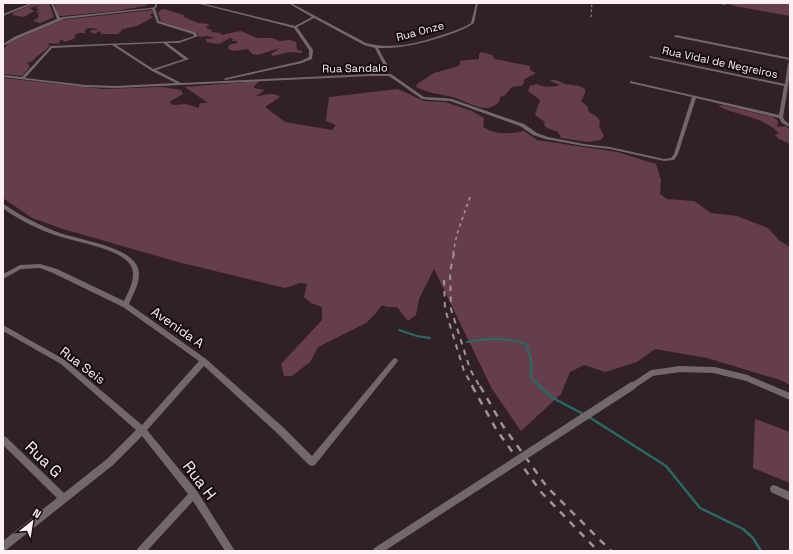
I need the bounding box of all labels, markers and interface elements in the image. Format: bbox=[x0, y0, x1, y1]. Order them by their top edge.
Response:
street label: Rua Onze bbox=[395, 18, 445, 44]
street label: Rua Vidal de Negreiros bbox=[661, 43, 779, 81]
street label: Rua Sandalo bbox=[322, 60, 388, 76]
street label: Avenida A bbox=[148, 303, 207, 352]
street label: Rua Seis bbox=[57, 343, 109, 388]
street label: Rua G bbox=[21, 437, 67, 482]
street label: Rua H bbox=[178, 457, 221, 504]
north arrow bbox=[12, 502, 52, 542]
text: N bbox=[30, 505, 44, 521]

